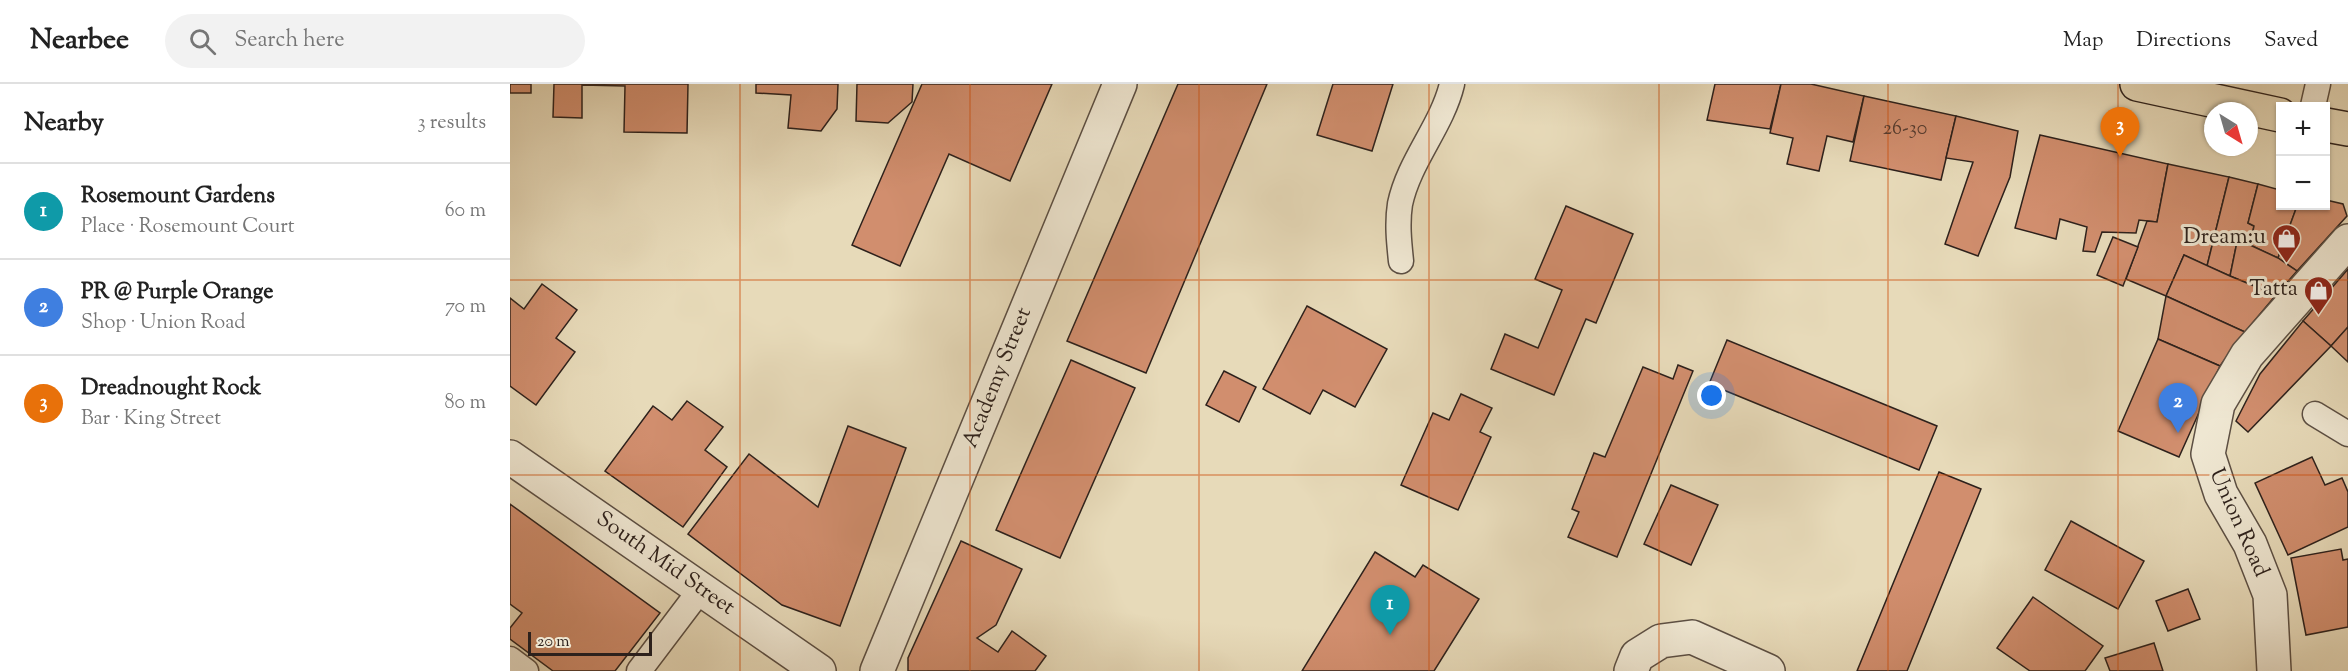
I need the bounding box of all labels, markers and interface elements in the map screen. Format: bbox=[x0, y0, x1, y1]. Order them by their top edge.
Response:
search box bbox=[165, 14, 585, 68]
text: Nearbee bbox=[30, 21, 129, 61]
icon: search bbox=[186, 25, 219, 58]
text: Search here bbox=[234, 25, 345, 57]
text: Map bbox=[2063, 26, 2103, 56]
text: Directions bbox=[2136, 26, 2231, 56]
text: Saved bbox=[2264, 26, 2318, 56]
north arrow bbox=[2204, 102, 2258, 156]
map controls bbox=[2276, 102, 2330, 210]
button: + bbox=[2276, 102, 2330, 156]
text: Nearby bbox=[24, 105, 104, 142]
pin: 3 bbox=[2100, 107, 2140, 157]
text: 3 results bbox=[417, 109, 486, 138]
house number: 26-30 bbox=[1883, 115, 1927, 144]
button: − bbox=[2276, 156, 2330, 210]
text: Rosemount Gardens bbox=[81, 181, 275, 213]
text: 1 bbox=[40, 197, 47, 226]
text: 60 m bbox=[445, 197, 486, 226]
text: Place · Rosemount Court bbox=[81, 213, 295, 242]
place label: Dream:u bbox=[2183, 222, 2266, 254]
shop icon: Dream:u bbox=[2271, 222, 2303, 264]
place label: Tatta bbox=[2249, 274, 2298, 306]
shop icon: Tatta bbox=[2303, 274, 2335, 316]
text: PR @ Purple Orange bbox=[81, 277, 273, 309]
text: 2 bbox=[39, 293, 48, 322]
text: 70 m bbox=[445, 293, 486, 322]
street label: Academy Street bbox=[955, 302, 1041, 453]
text: Shop · Union Road bbox=[81, 309, 246, 338]
text: Dreadnought Rock bbox=[81, 373, 261, 405]
your location bbox=[1697, 381, 1726, 410]
pin: 2 bbox=[2158, 384, 2198, 433]
text: 3 bbox=[39, 389, 48, 418]
text: 80 m bbox=[445, 389, 486, 418]
text: Bar · King Street bbox=[81, 405, 221, 434]
street label: Union Road bbox=[2200, 463, 2276, 583]
street label: South Mid Street bbox=[589, 504, 741, 624]
pin: 1 bbox=[1370, 586, 1410, 635]
scale bar bbox=[528, 629, 652, 656]
text: 20 m bbox=[537, 631, 570, 654]

